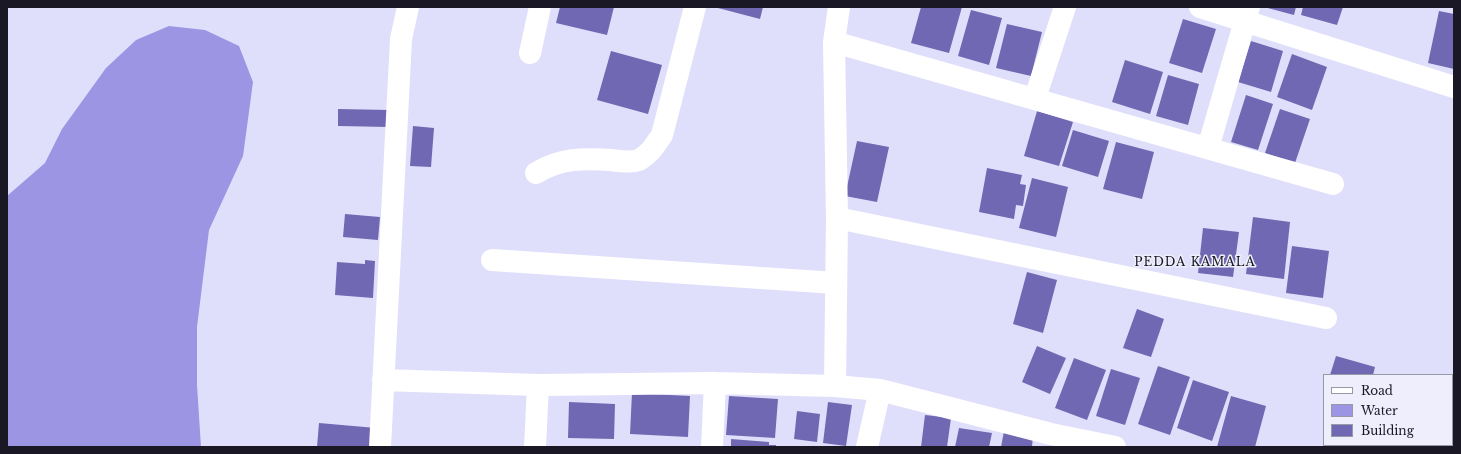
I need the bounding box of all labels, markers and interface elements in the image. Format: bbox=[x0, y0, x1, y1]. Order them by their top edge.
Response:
district label: PEDDA KAMALA bbox=[1134, 256, 1256, 270]
legend bbox=[1323, 374, 1453, 446]
text: Road bbox=[1361, 383, 1393, 398]
text: Water bbox=[1361, 403, 1398, 418]
text: Building bbox=[1361, 423, 1414, 438]

